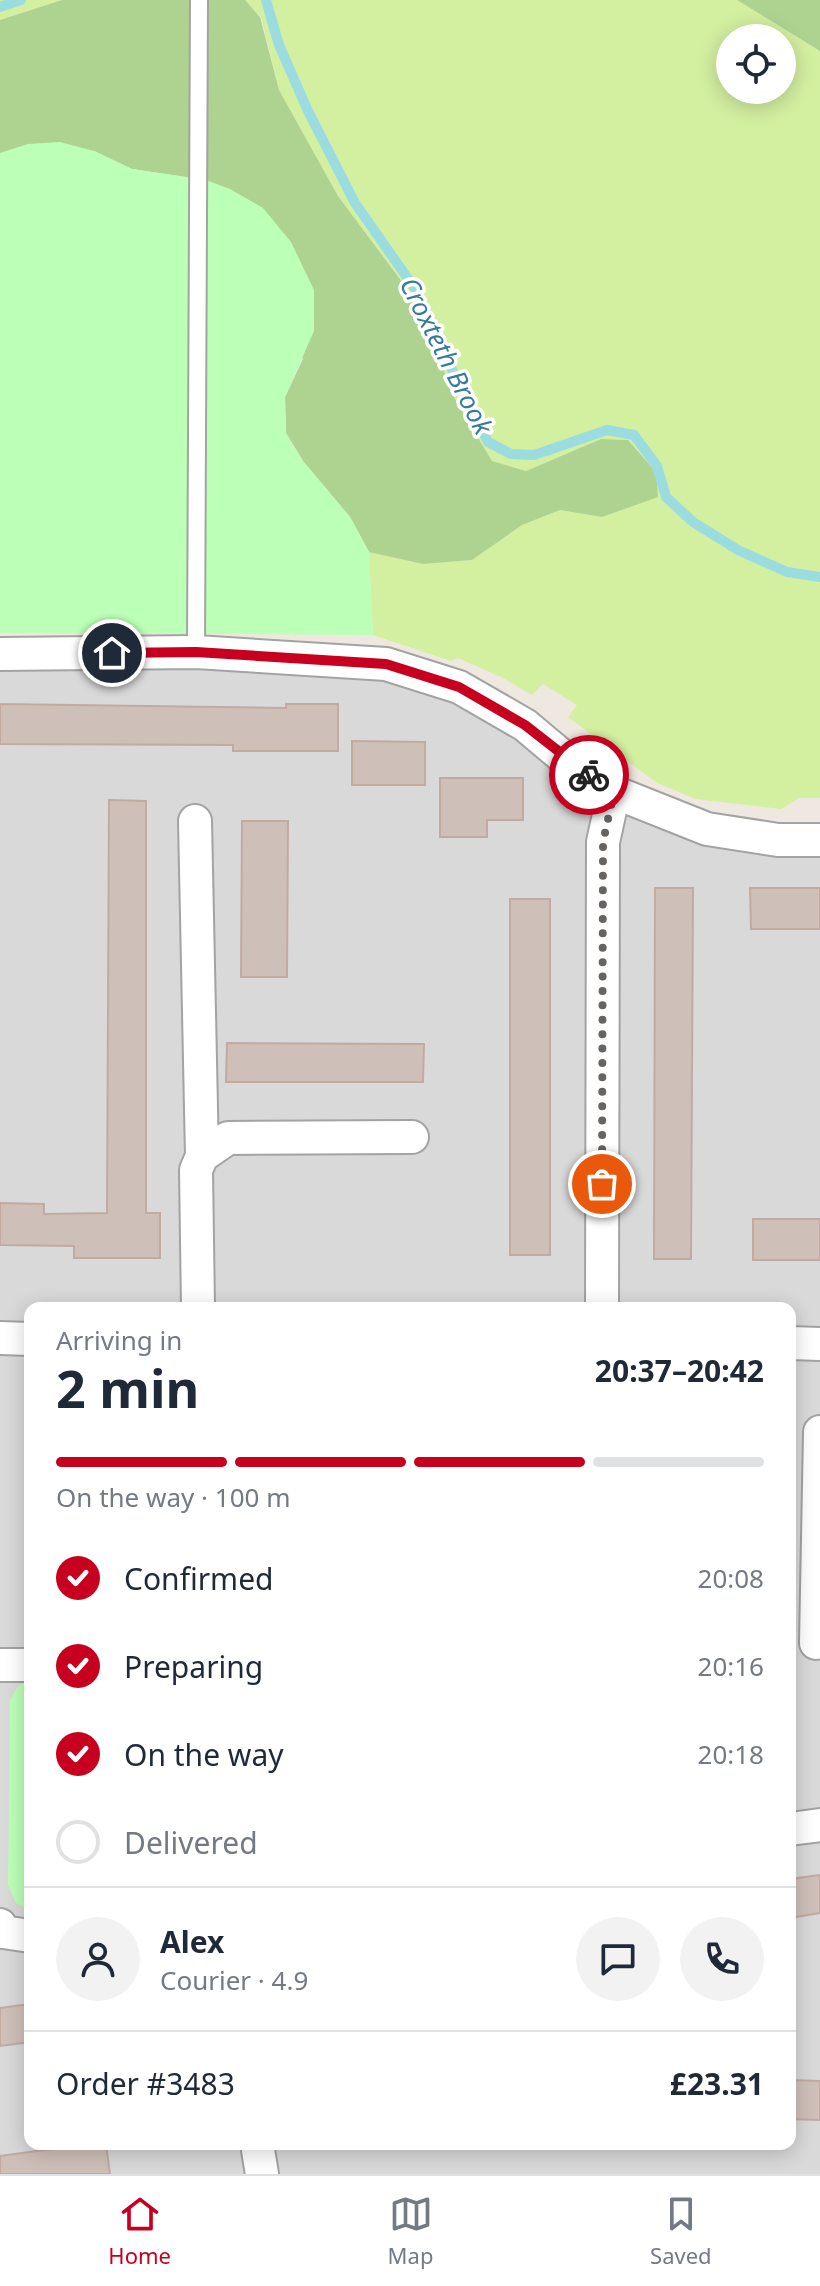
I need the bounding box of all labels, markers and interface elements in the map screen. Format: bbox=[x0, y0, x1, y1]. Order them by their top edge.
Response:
map controls bbox=[716, 24, 796, 104]
button: locate bbox=[716, 24, 796, 104]
water label: Croxteth Brook bbox=[392, 271, 502, 441]
pin bbox=[78, 619, 146, 687]
icon: home bbox=[90, 631, 134, 675]
courier bbox=[549, 735, 629, 815]
icon: bike bbox=[567, 753, 611, 797]
pin bbox=[568, 1150, 636, 1218]
icon: bag bbox=[580, 1162, 624, 1206]
text: Arriving in bbox=[56, 1322, 182, 1358]
text: 20:37–20:42 bbox=[595, 1350, 764, 1391]
text: 2 min bbox=[56, 1352, 199, 1423]
text: On the way · 100 m bbox=[56, 1479, 290, 1515]
icon: check bbox=[56, 1556, 100, 1600]
text: Confirmed bbox=[124, 1558, 274, 1599]
text: 20:08 bbox=[698, 1560, 764, 1596]
icon: check bbox=[56, 1644, 100, 1688]
text: Preparing bbox=[124, 1646, 263, 1687]
text: 20:16 bbox=[698, 1648, 764, 1684]
icon: check bbox=[56, 1732, 100, 1776]
text: On the way bbox=[124, 1734, 284, 1775]
text: 20:18 bbox=[698, 1736, 764, 1772]
text: Delivered bbox=[124, 1822, 258, 1863]
button: person bbox=[56, 1917, 140, 2001]
button: chat bbox=[576, 1917, 660, 2001]
button: phone bbox=[680, 1917, 764, 2001]
text: Alex bbox=[160, 1921, 224, 1962]
text: Courier · 4.9 bbox=[160, 1962, 308, 1998]
text: Order #3483 bbox=[56, 2063, 235, 2104]
text: £23.31 bbox=[670, 2063, 764, 2104]
tab: Home bbox=[108, 2192, 171, 2270]
tab: Map bbox=[388, 2192, 433, 2270]
tab: Saved bbox=[650, 2192, 712, 2270]

